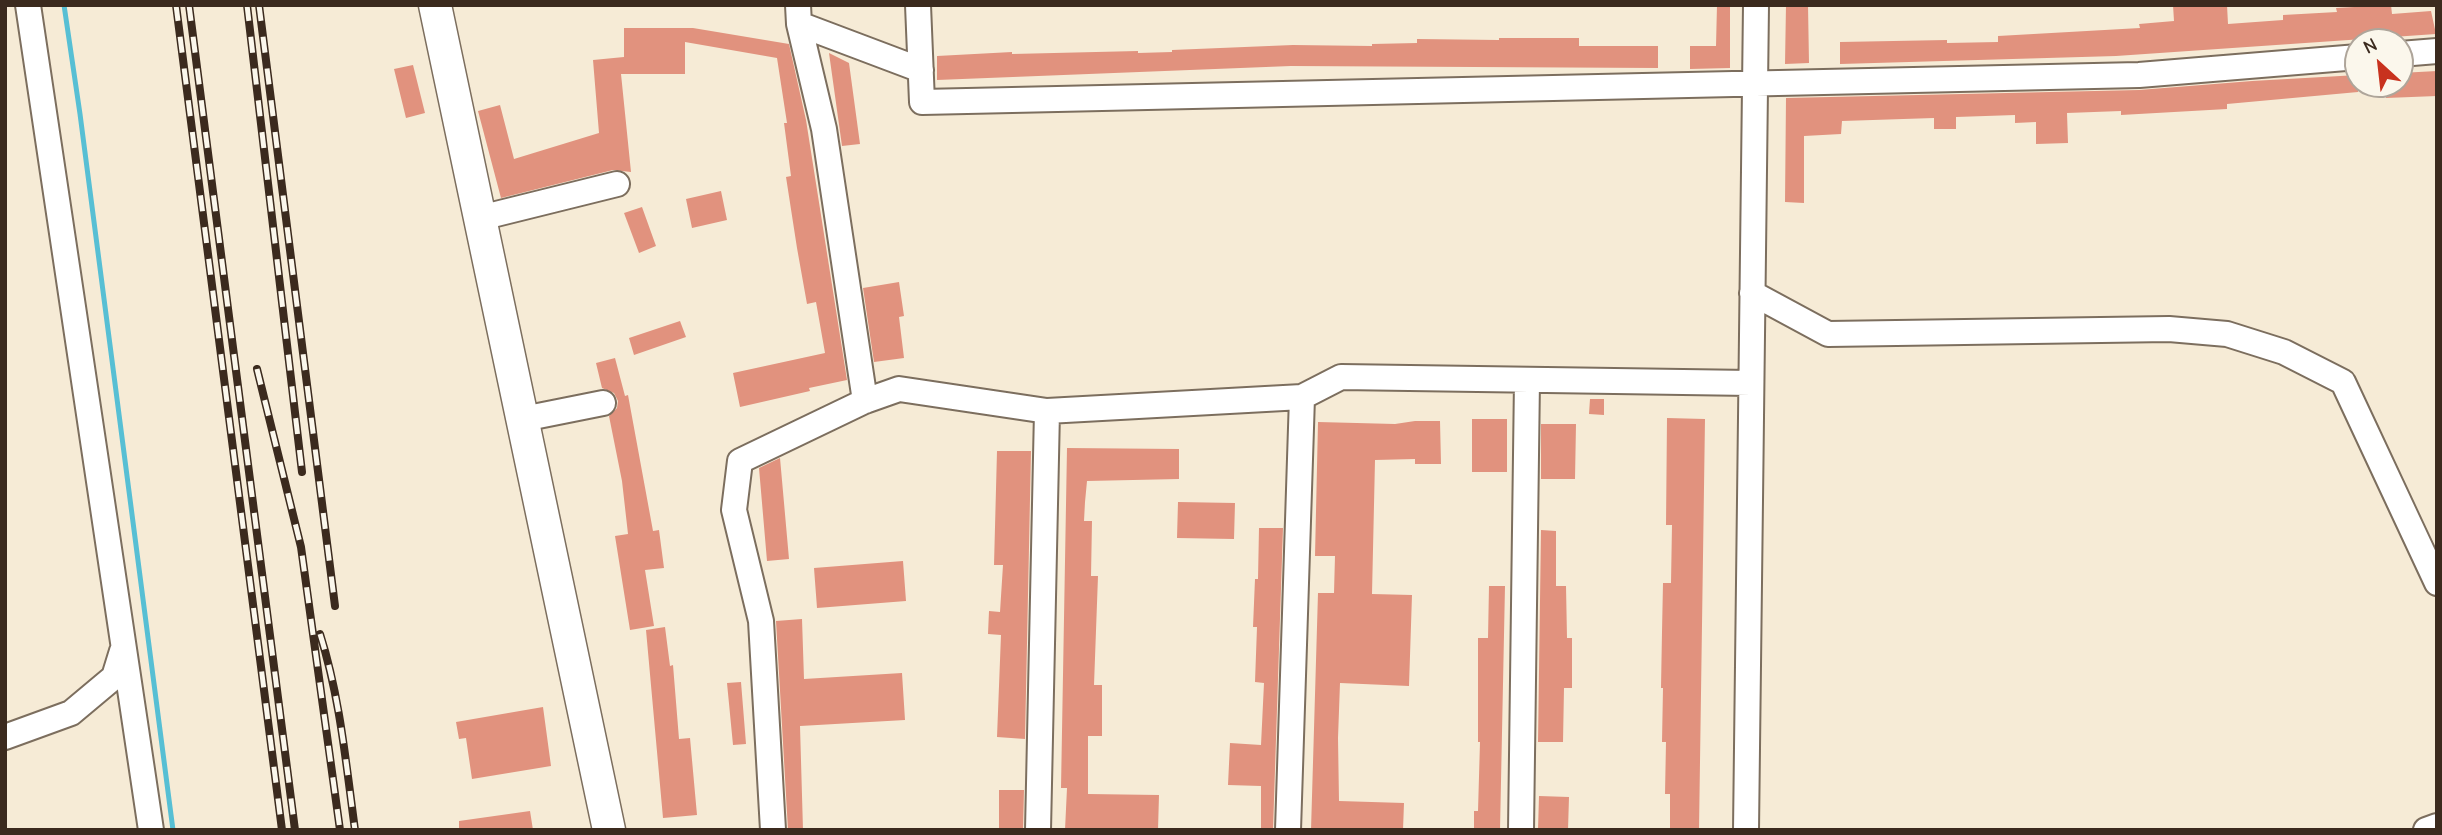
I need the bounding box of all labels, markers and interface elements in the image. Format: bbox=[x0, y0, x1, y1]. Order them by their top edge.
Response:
north arrow bbox=[2344, 28, 2414, 98]
text: N bbox=[2360, 33, 2381, 59]

